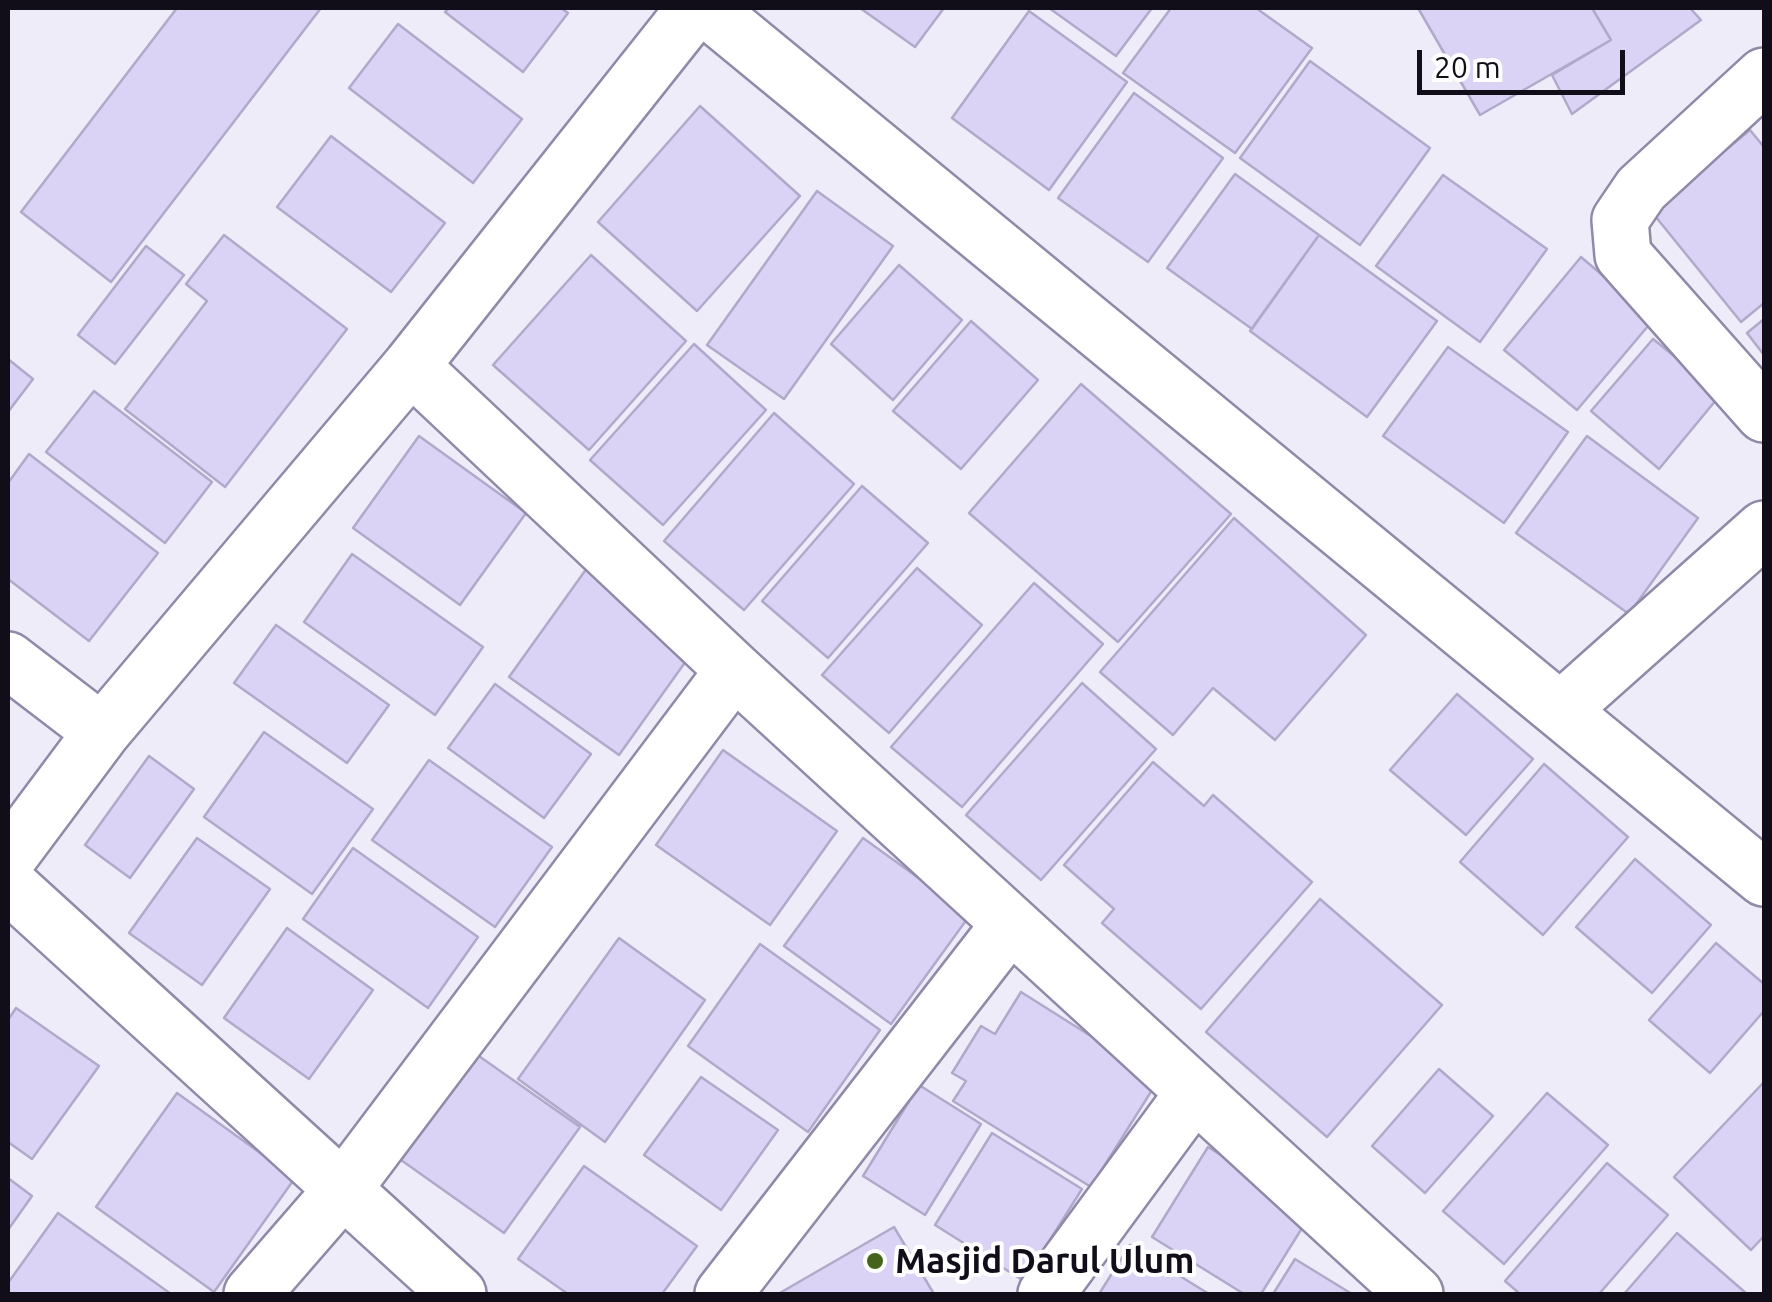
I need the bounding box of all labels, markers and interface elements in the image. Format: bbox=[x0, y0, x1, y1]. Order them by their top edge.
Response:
scale bar bbox=[1422, 30, 1630, 92]
text: 20 m bbox=[1434, 50, 1501, 84]
place label: Masjid Darul Ulum bbox=[895, 1240, 1194, 1282]
marker: Masjid Darul Ulum bbox=[864, 1250, 886, 1272]

